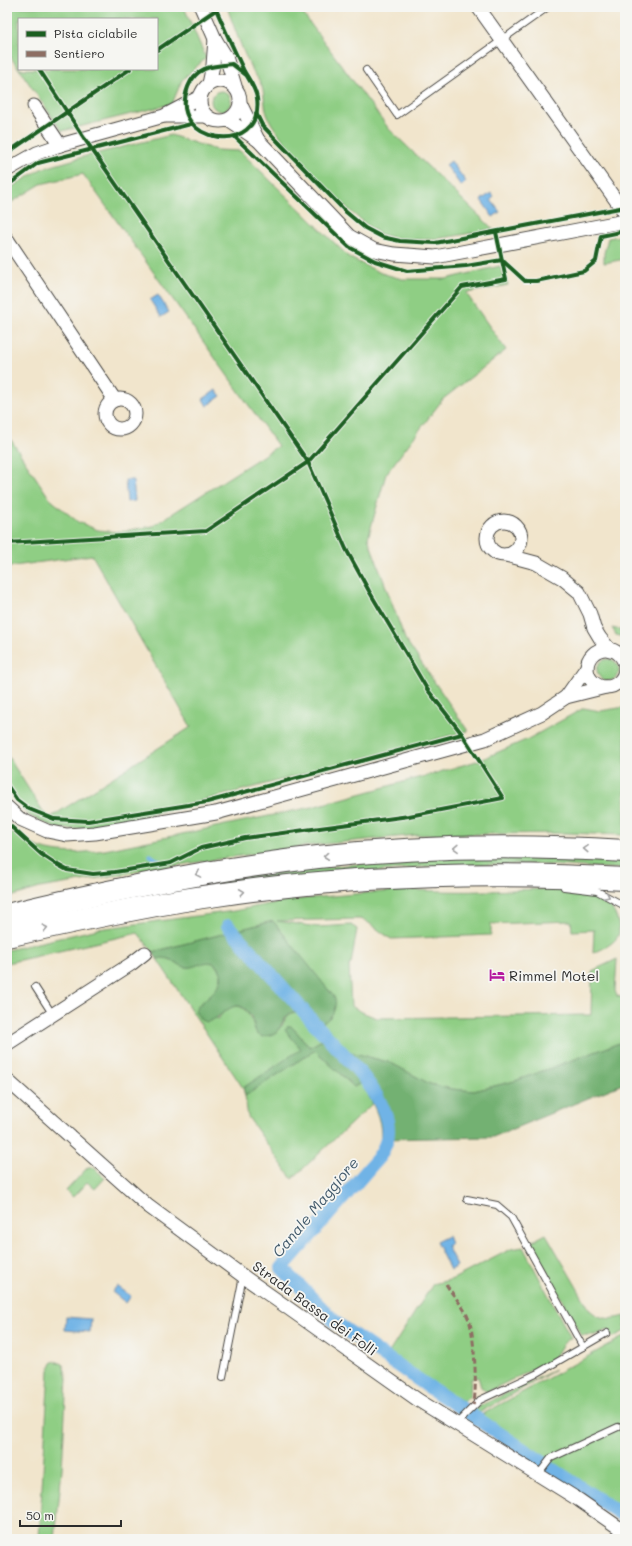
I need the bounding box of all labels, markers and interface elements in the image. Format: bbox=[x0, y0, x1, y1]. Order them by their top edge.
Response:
legend bbox=[18, 18, 158, 70]
text: Pista ciclabile bbox=[54, 25, 137, 41]
text: Sentiero bbox=[54, 45, 104, 61]
one-way arrow bbox=[453, 844, 459, 852]
one-way arrow bbox=[583, 845, 589, 854]
one-way arrow bbox=[323, 852, 329, 861]
one-way arrow bbox=[195, 870, 201, 878]
one-way arrow bbox=[239, 888, 245, 897]
one-way arrow bbox=[602, 891, 610, 899]
one-way arrow bbox=[42, 924, 48, 932]
hotel icon: Rimmel Motel bbox=[488, 966, 506, 984]
place label: Rimmel Motel bbox=[509, 966, 599, 985]
water label: Canale Maggiore bbox=[267, 1153, 363, 1261]
street label: Strada Bassa dei Folli bbox=[249, 1256, 381, 1360]
scale bar bbox=[20, 1502, 121, 1528]
text: 50 m bbox=[26, 1507, 54, 1523]

